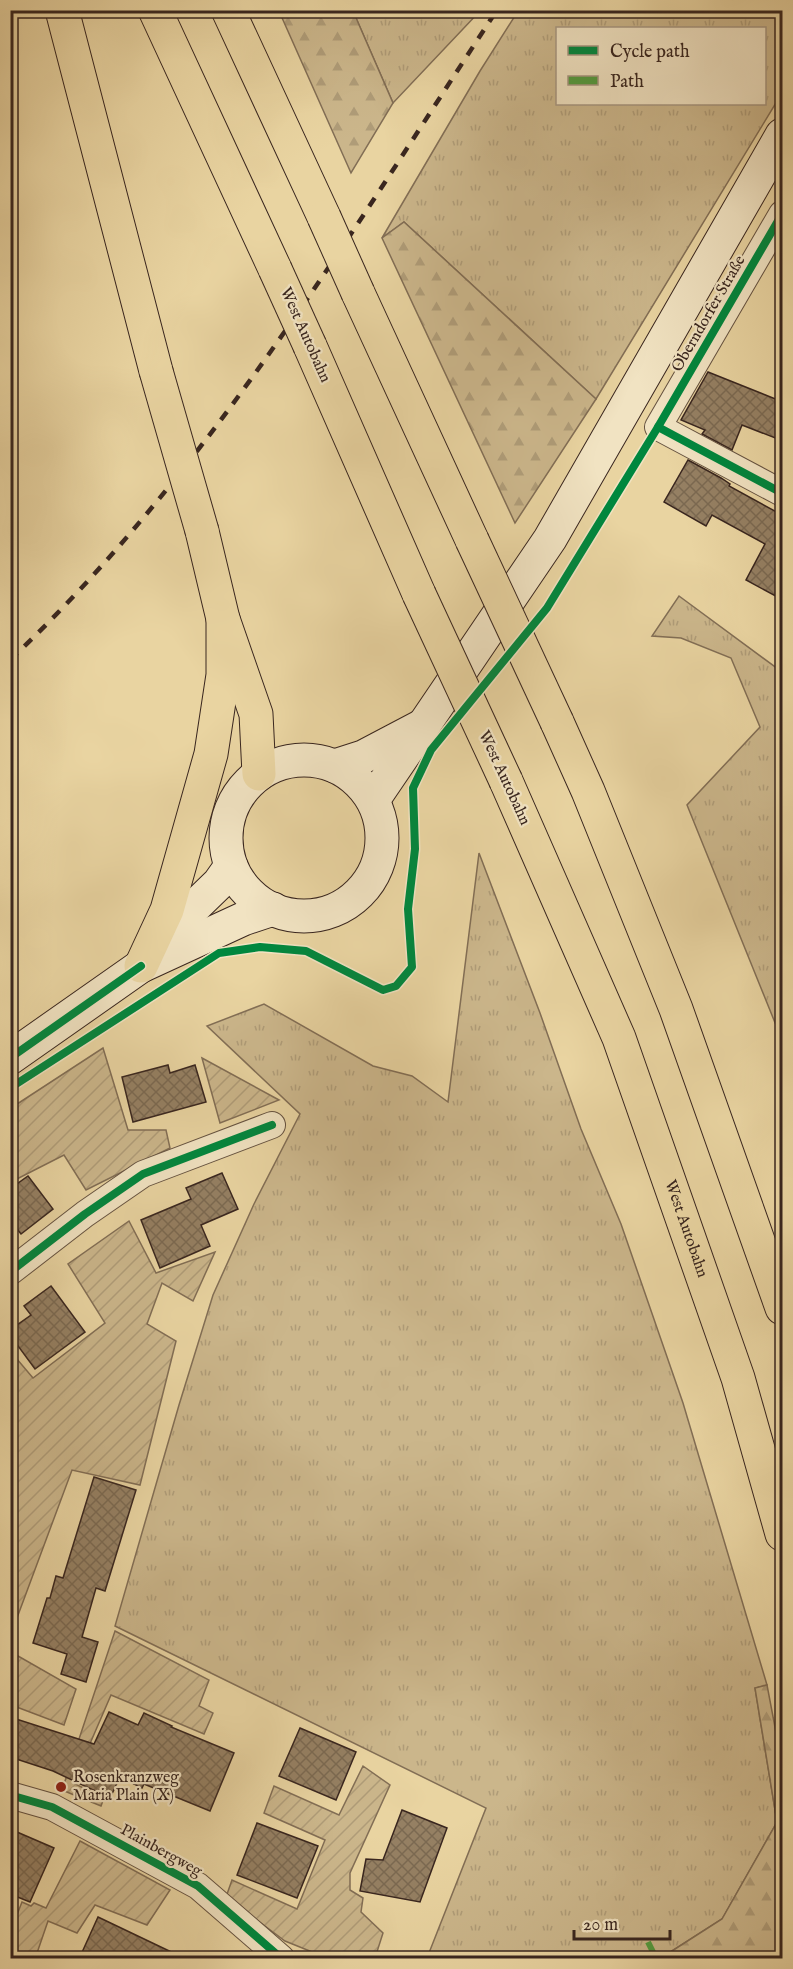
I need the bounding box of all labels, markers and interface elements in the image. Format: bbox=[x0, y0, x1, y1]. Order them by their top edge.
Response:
legend bbox=[556, 27, 766, 105]
text: Cycle path bbox=[610, 41, 690, 64]
text: Path bbox=[610, 71, 644, 94]
street label: Oberndorfer Straße bbox=[668, 252, 750, 376]
street label: West Autobahn bbox=[275, 284, 335, 386]
street label: West Autobahn bbox=[473, 728, 535, 829]
street label: West Autobahn bbox=[660, 1177, 712, 1281]
place label: Rosenkranzweg Maria Plain (X) bbox=[73, 1768, 179, 1806]
marker: Rosenkranzweg Maria Plain (X) bbox=[54, 1780, 68, 1794]
street label: Plainbergweg bbox=[117, 1820, 206, 1882]
scale bar bbox=[574, 1903, 670, 1941]
text: 20 m bbox=[583, 1914, 618, 1937]

